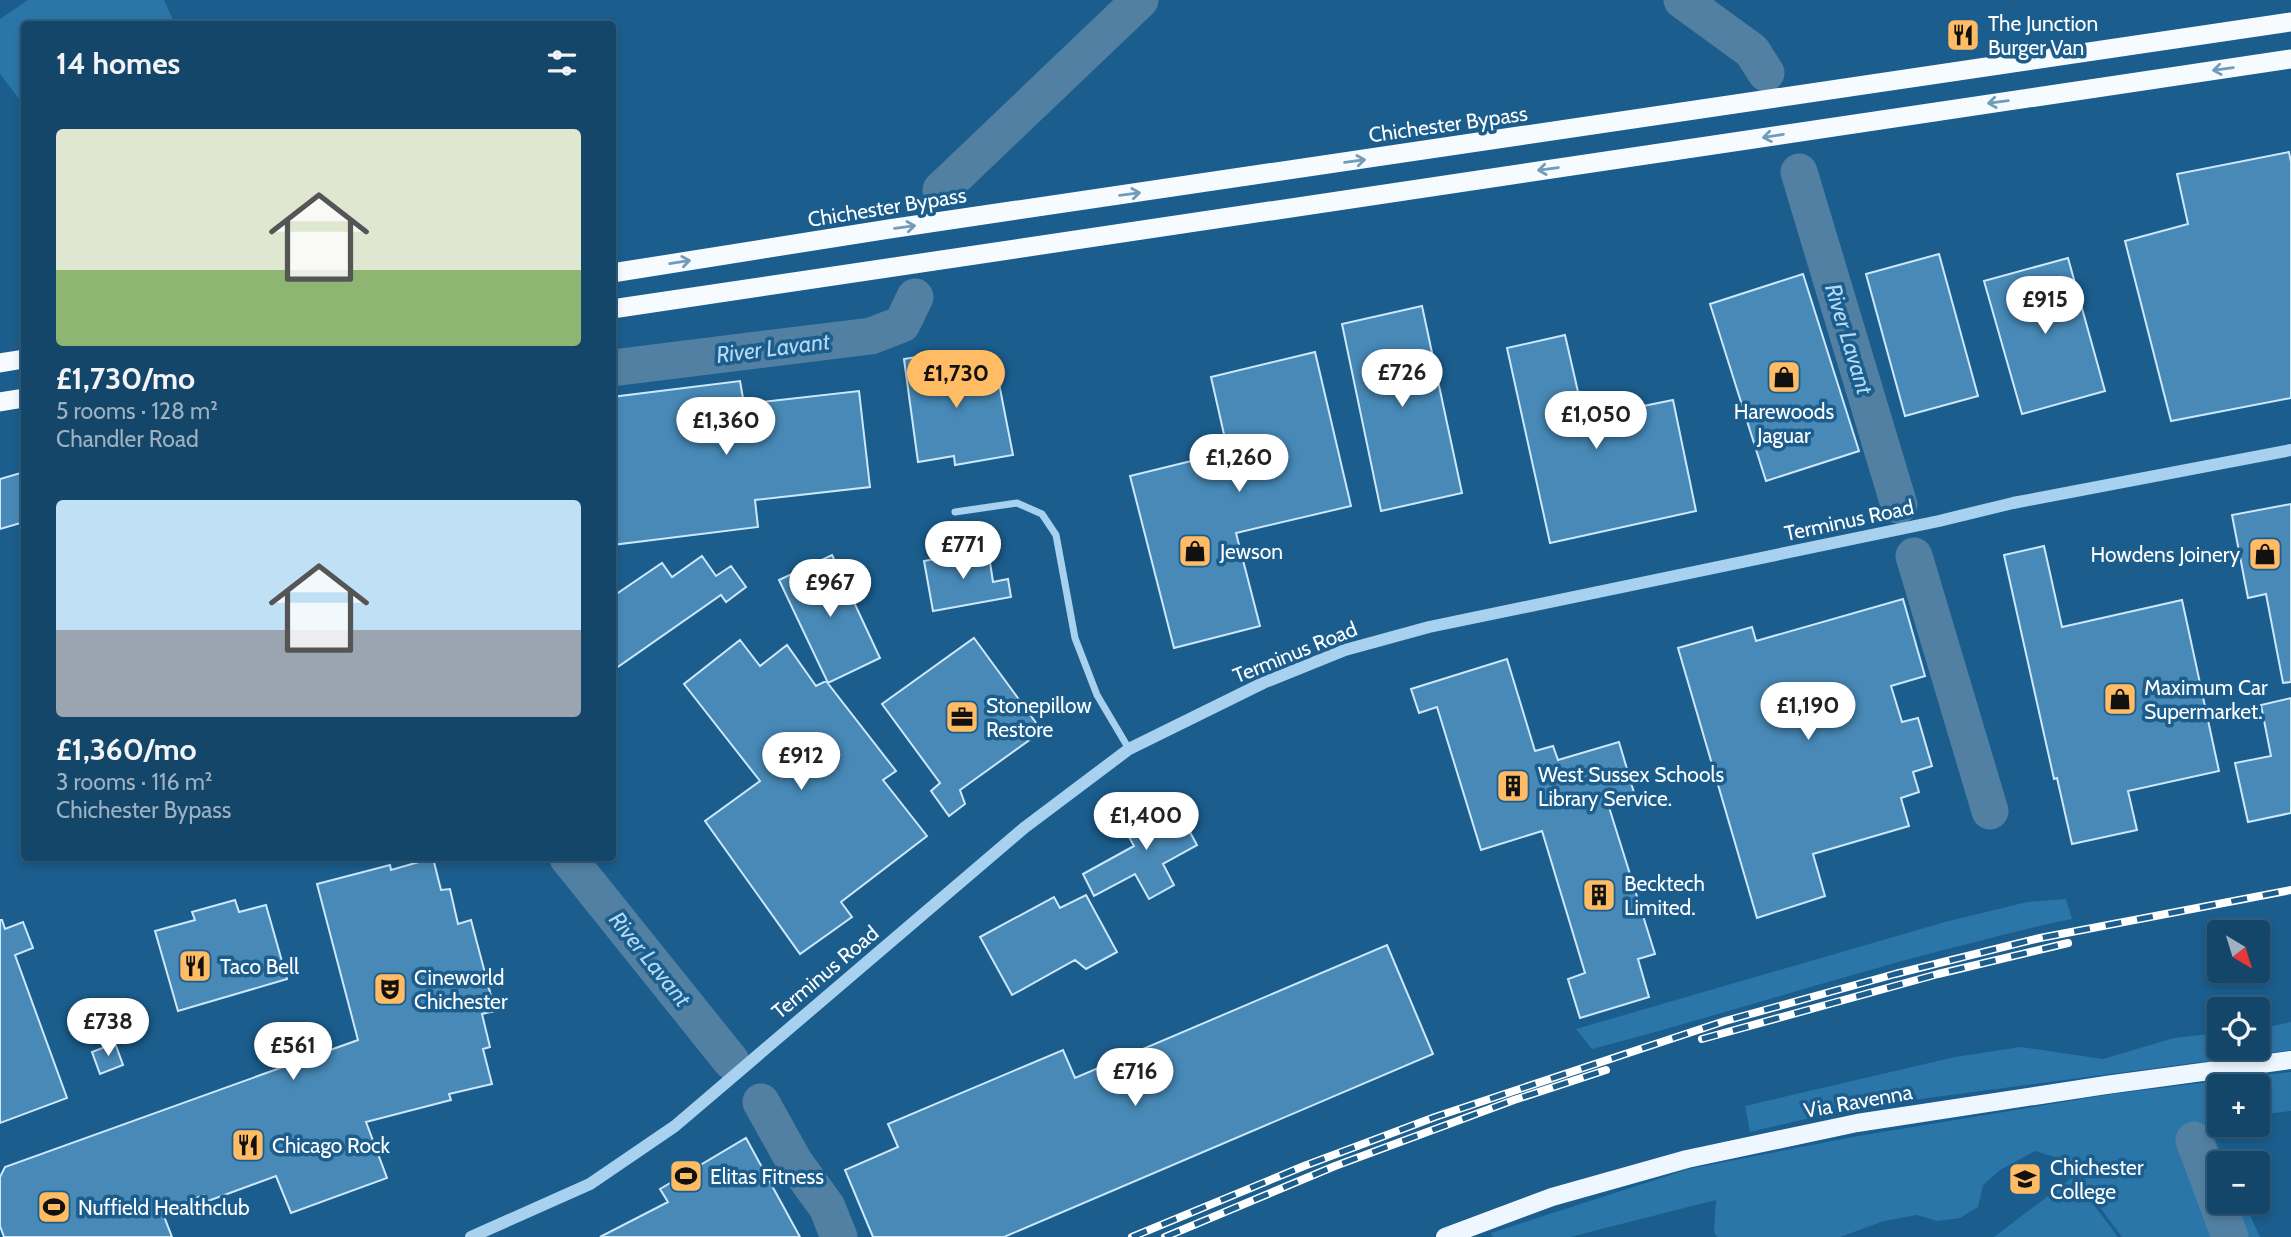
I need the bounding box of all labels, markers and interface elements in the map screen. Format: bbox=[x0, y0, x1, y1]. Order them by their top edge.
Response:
place label: The Junction Burger Van bbox=[1988, 11, 2098, 60]
restaurant icon: The Junction Burger Van bbox=[1944, 16, 1982, 54]
icon: filters bbox=[543, 44, 581, 82]
text: 14 homes bbox=[56, 45, 180, 82]
one-way arrow bbox=[2213, 62, 2235, 75]
one-way arrow bbox=[1988, 96, 2010, 109]
street label: Chichester Bypass bbox=[1367, 100, 1529, 148]
one-way arrow bbox=[1763, 130, 1785, 143]
one-way arrow bbox=[1343, 154, 1366, 167]
one-way arrow bbox=[1538, 163, 1560, 176]
icon: home bbox=[256, 174, 382, 300]
street label: Chichester Bypass bbox=[806, 182, 968, 232]
one-way arrow bbox=[1118, 187, 1141, 200]
one-way arrow bbox=[893, 220, 915, 233]
one-way arrow bbox=[668, 256, 691, 269]
pin: £915 bbox=[2004, 276, 2086, 336]
water label: River Lavant bbox=[1819, 280, 1879, 399]
text: £915 bbox=[2022, 285, 2068, 313]
water label: River Lavant bbox=[715, 327, 832, 369]
pin: £1,730 bbox=[899, 350, 1013, 410]
pin: £726 bbox=[1361, 350, 1443, 409]
text: £726 bbox=[1378, 358, 1426, 386]
shop icon: Harewoods Jaguar bbox=[1765, 358, 1803, 396]
text: £1,730 bbox=[923, 359, 989, 387]
text: £1,730/mo bbox=[56, 360, 195, 397]
pin: £1,050 bbox=[1539, 392, 1653, 451]
text: 5 rooms · 128 m² bbox=[56, 397, 218, 425]
pin: £1,360 bbox=[669, 398, 783, 457]
place label: Harewoods Jaguar bbox=[1734, 399, 1834, 448]
text: £1,050 bbox=[1561, 400, 1631, 428]
text: £1,360 bbox=[692, 406, 760, 434]
text: Chandler Road bbox=[56, 425, 199, 453]
pin: £1,260 bbox=[1182, 434, 1296, 494]
text: £1,260 bbox=[1205, 443, 1273, 471]
street label: Terminus Road bbox=[1782, 494, 1916, 546]
pin: £771 bbox=[922, 522, 1004, 581]
text: £771 bbox=[941, 530, 985, 558]
shop icon: Jewson bbox=[1176, 532, 1214, 570]
shop icon: Howdens Joinery bbox=[2246, 535, 2284, 573]
place label: Jewson bbox=[1219, 539, 1283, 564]
place label: Howdens Joinery bbox=[2091, 542, 2240, 567]
icon: home bbox=[256, 545, 382, 671]
pin: £967 bbox=[789, 560, 871, 619]
text: £967 bbox=[805, 568, 855, 596]
street label: Terminus Road bbox=[1229, 616, 1361, 688]
place label: Maximum Car Supermarket. bbox=[2144, 675, 2268, 724]
shop icon: Maximum Car Supermarket. bbox=[2101, 680, 2139, 718]
pin: £1,190 bbox=[1751, 682, 1865, 742]
text: £1,190 bbox=[1776, 691, 1840, 719]
place label: Stonepillow Restore bbox=[986, 693, 1092, 742]
office icon: Stonepillow Restore bbox=[943, 698, 981, 736]
text: £1,360/mo bbox=[56, 731, 197, 768]
pin: £912 bbox=[760, 732, 842, 792]
text: £912 bbox=[778, 741, 824, 769]
place label: West Sussex Schools Library Service. bbox=[1538, 762, 1724, 811]
building icon: West Sussex Schools Library Service. bbox=[1494, 767, 1532, 805]
text: 3 rooms · 116 m² bbox=[56, 768, 212, 796]
pin: £1,400 bbox=[1089, 792, 1203, 852]
text: Chichester Bypass bbox=[56, 796, 231, 824]
text: £1,400 bbox=[1110, 801, 1182, 829]
place label: Becktech Limited. bbox=[1624, 871, 1705, 920]
building icon: Becktech Limited. bbox=[1580, 876, 1618, 914]
water label: River Lavant bbox=[603, 906, 697, 1013]
street label: Terminus Road bbox=[767, 920, 883, 1024]
north arrow bbox=[2207, 920, 2270, 984]
map controls bbox=[2207, 920, 2270, 1214]
restaurant icon: Taco Bell bbox=[176, 947, 214, 985]
place label: Taco Bell bbox=[220, 954, 299, 979]
place label: Cineworld Chichester bbox=[414, 965, 508, 1014]
theatre icon: Cineworld Chichester bbox=[371, 970, 409, 1008]
button: locate bbox=[2207, 997, 2270, 1060]
pin: £738 bbox=[67, 998, 149, 1058]
text: £738 bbox=[83, 1007, 133, 1035]
pin: £561 bbox=[252, 1023, 334, 1082]
text: £561 bbox=[270, 1031, 316, 1059]
pin: £716 bbox=[1094, 1048, 1176, 1108]
text: £716 bbox=[1112, 1057, 1158, 1085]
button: + bbox=[2207, 1074, 2270, 1137]
street label: Via Ravenna bbox=[1802, 1079, 1914, 1123]
restaurant icon: Chicago Rock bbox=[229, 1126, 267, 1164]
place label: Chicago Rock bbox=[272, 1133, 390, 1158]
button: − bbox=[2207, 1151, 2270, 1214]
place label: Chichester College bbox=[2050, 1155, 2144, 1204]
sports icon: Elitas Fitness bbox=[667, 1157, 705, 1195]
school or university icon: Chichester College bbox=[2006, 1160, 2044, 1198]
place label: Elitas Fitness bbox=[710, 1164, 824, 1189]
sports icon: Nuffield Healthclub bbox=[35, 1188, 73, 1226]
place label: Nuffield Healthclub bbox=[78, 1195, 250, 1220]

